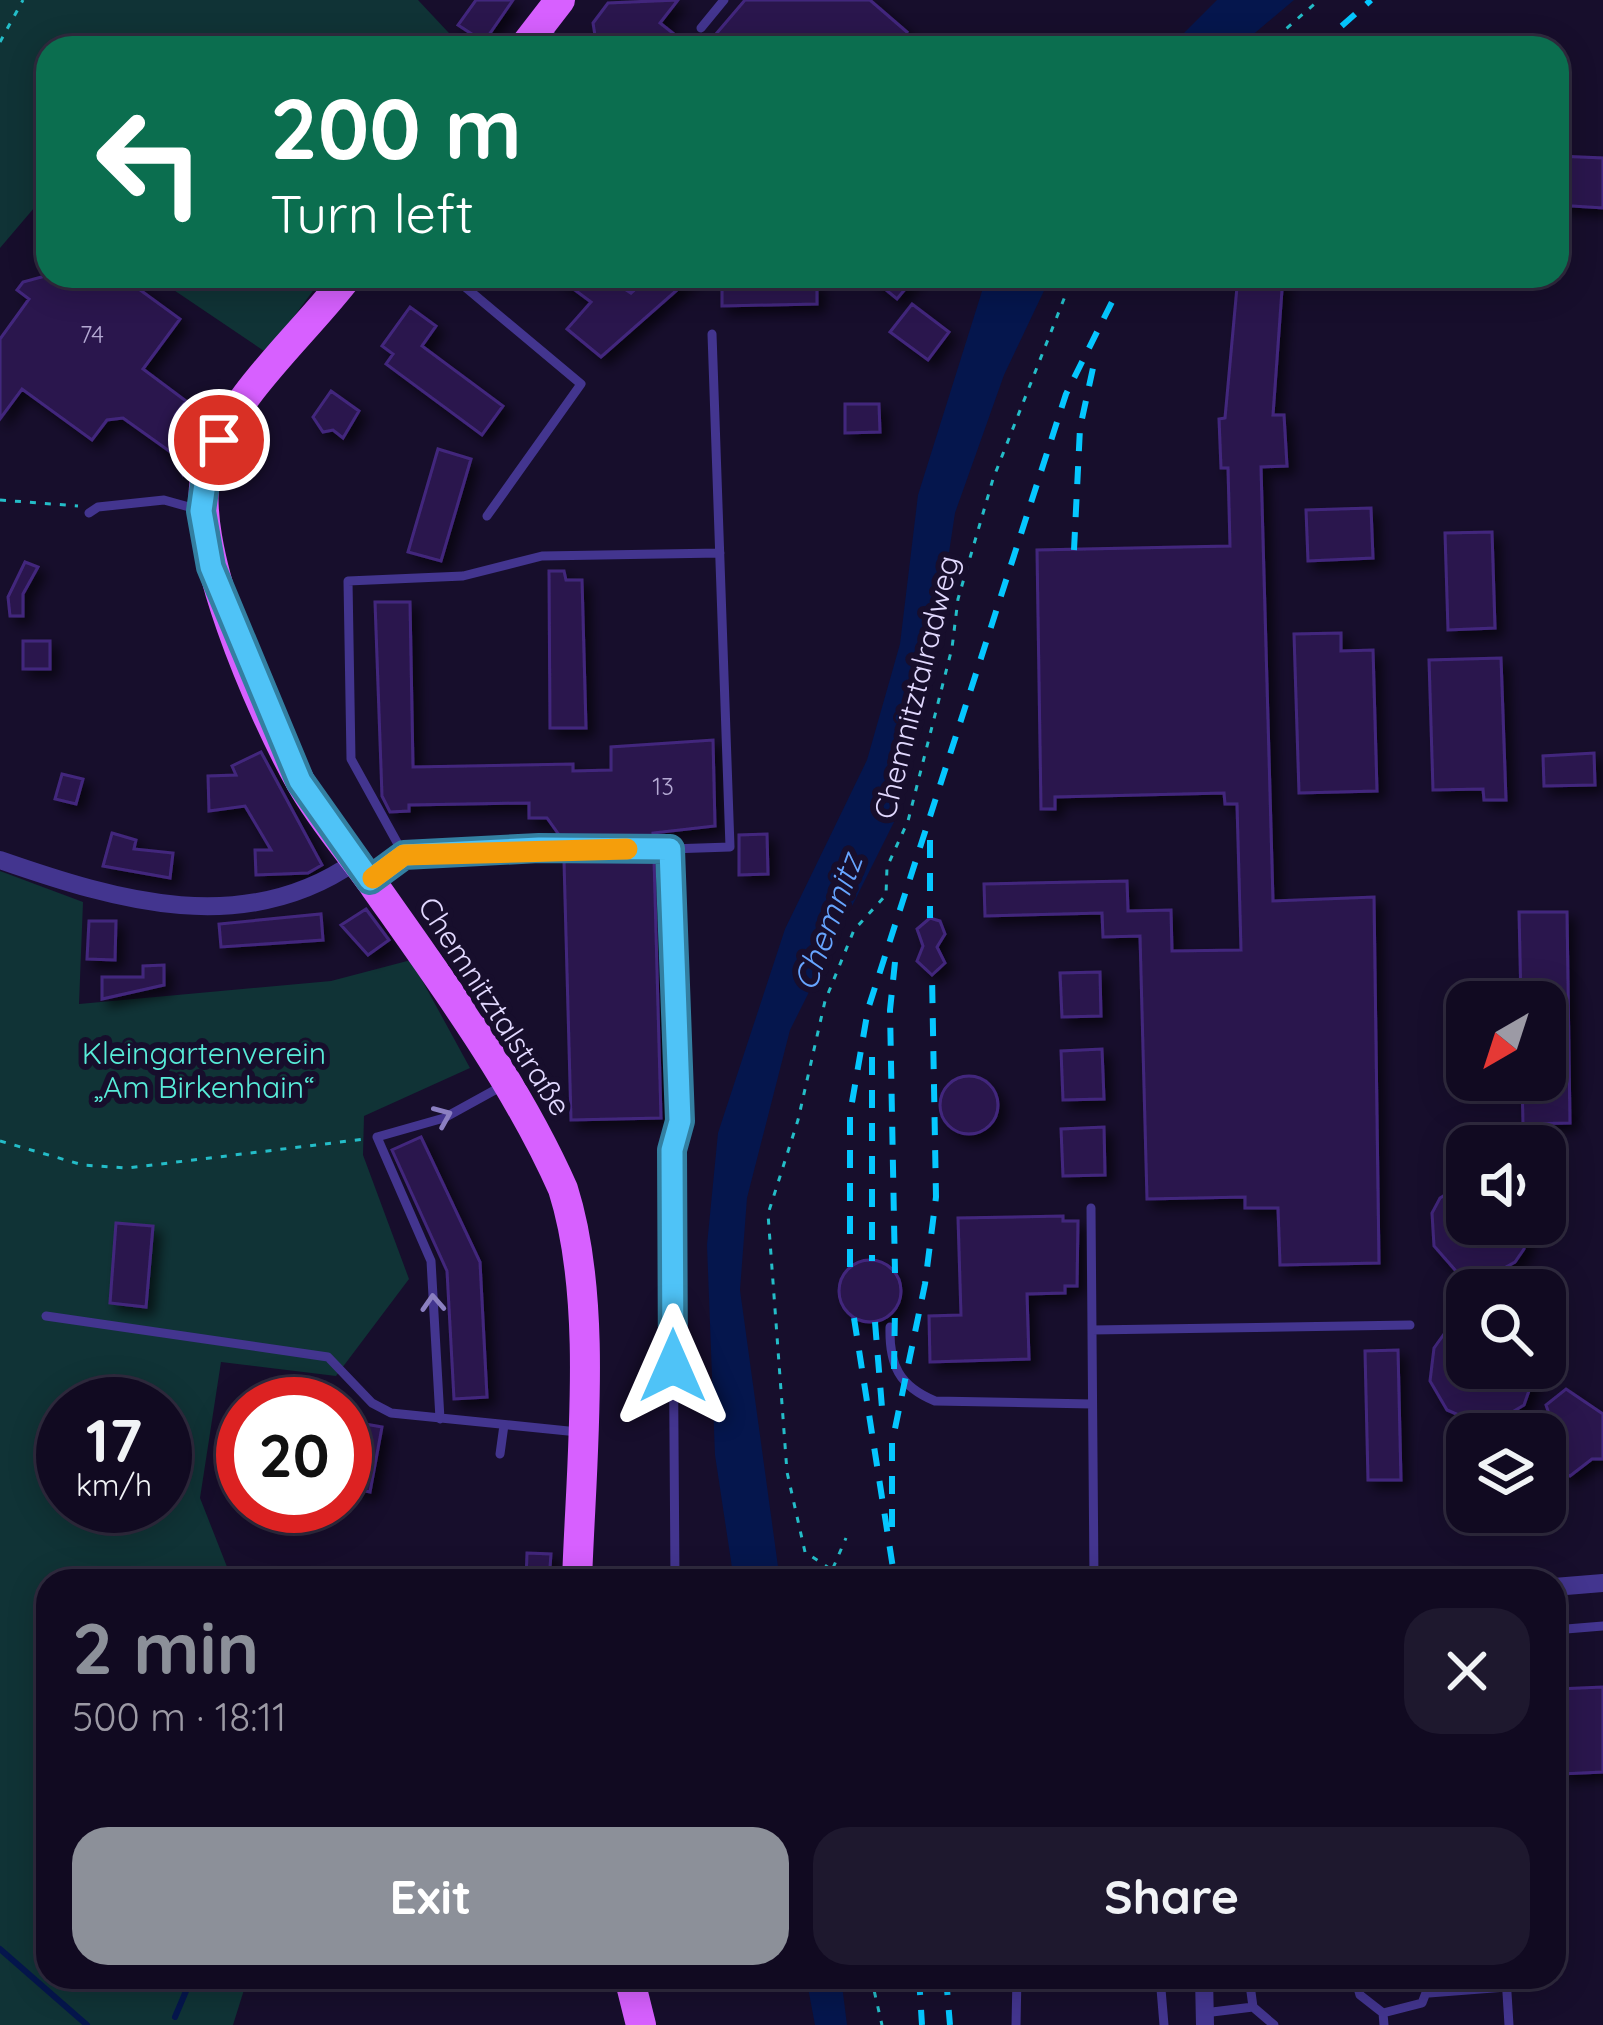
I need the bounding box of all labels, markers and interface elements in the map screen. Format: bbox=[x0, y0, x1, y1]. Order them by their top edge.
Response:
text: 200 m bbox=[270, 75, 522, 180]
icon: left bbox=[72, 84, 228, 240]
text: Turn left bbox=[270, 179, 474, 247]
house number: 74 bbox=[80, 319, 104, 349]
pin bbox=[168, 389, 270, 491]
icon: arrive bbox=[186, 407, 252, 473]
street label: Chemnitztalradweg bbox=[865, 551, 967, 823]
house number: 13 bbox=[652, 771, 674, 801]
water label: Chemnitz bbox=[783, 845, 872, 996]
street label: Chemnitztalstraße bbox=[410, 889, 580, 1123]
north arrow bbox=[1446, 981, 1566, 1101]
map controls bbox=[1446, 981, 1566, 1533]
park label: Kleingartenverein „Am Birkenhain“ bbox=[82, 1034, 326, 1106]
one-way arrow bbox=[431, 1106, 452, 1130]
button: sound bbox=[1446, 1125, 1566, 1245]
button: search bbox=[1446, 1269, 1566, 1389]
one-way arrow bbox=[421, 1293, 447, 1312]
position arrow bbox=[610, 1303, 736, 1429]
speed limit sign: 20 bbox=[216, 1377, 372, 1533]
text: 17 bbox=[86, 1402, 142, 1477]
button: layers bbox=[1446, 1413, 1566, 1533]
text: km/h bbox=[76, 1466, 152, 1504]
text: 2 min bbox=[72, 1602, 259, 1692]
button: close bbox=[1404, 1608, 1530, 1734]
text: 500 m · 18:11 bbox=[72, 1692, 286, 1741]
button: Exit bbox=[72, 1827, 789, 1965]
button: Share bbox=[813, 1827, 1530, 1965]

